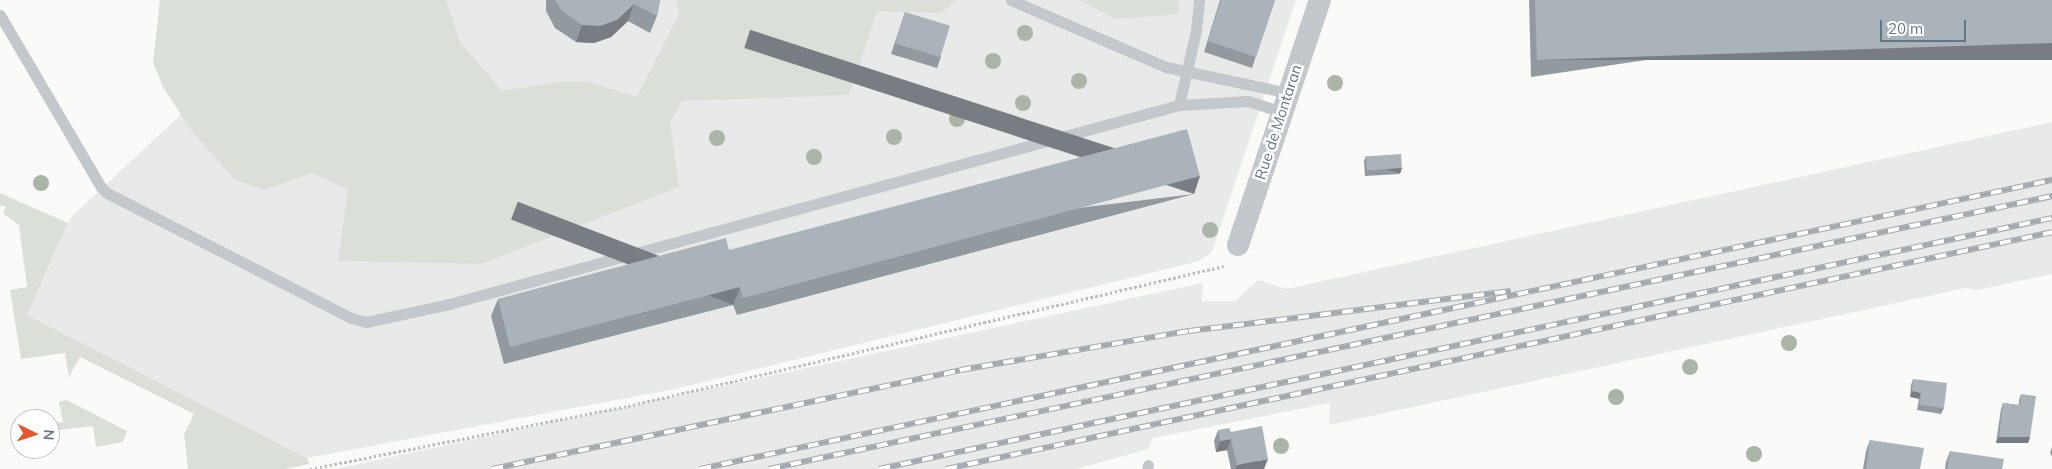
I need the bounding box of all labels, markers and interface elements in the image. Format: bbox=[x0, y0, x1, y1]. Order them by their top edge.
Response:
scale bar bbox=[1882, 10, 1968, 42]
text: 20 m bbox=[1888, 19, 1923, 38]
street label: Rue de Montaran bbox=[1251, 62, 1305, 182]
north arrow bbox=[10, 409, 60, 459]
text: N bbox=[40, 429, 58, 441]

